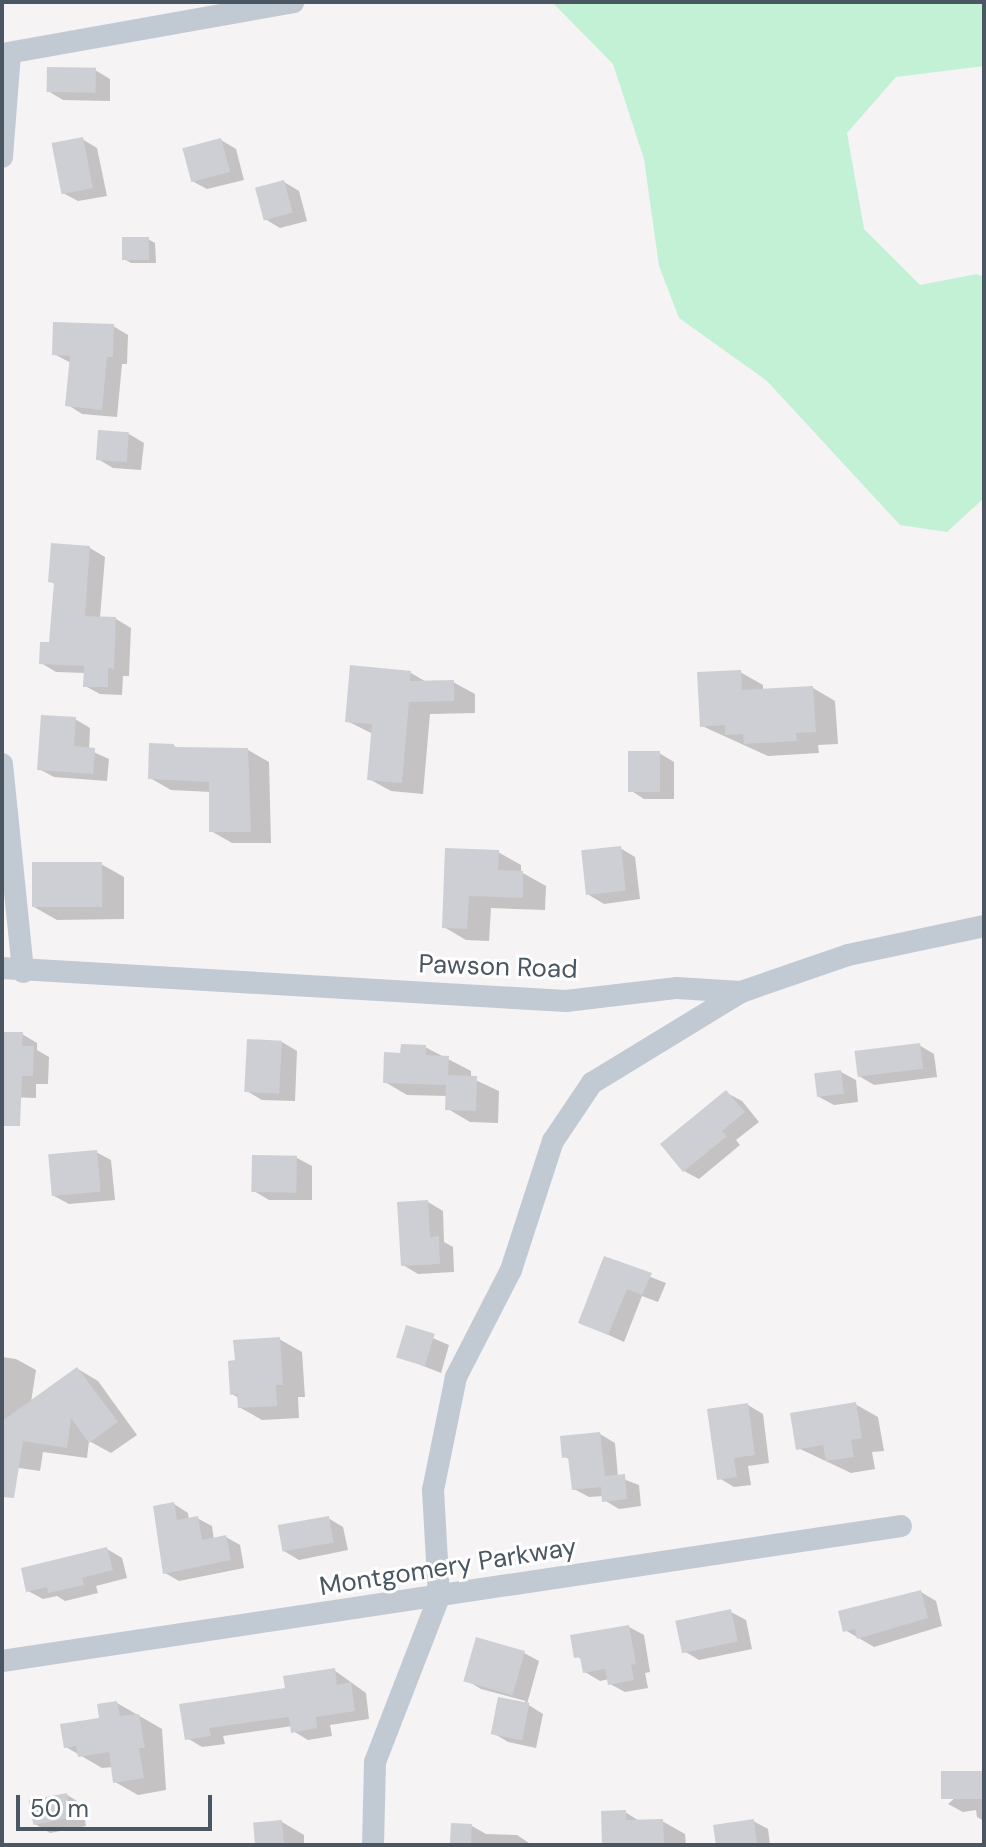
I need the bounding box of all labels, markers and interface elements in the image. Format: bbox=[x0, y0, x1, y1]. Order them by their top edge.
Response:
street label: Pawson Road bbox=[418, 949, 578, 985]
street label: Montgomery Parkway bbox=[317, 1531, 579, 1603]
scale bar bbox=[20, 1779, 216, 1829]
text: 50 m bbox=[30, 1793, 89, 1824]

